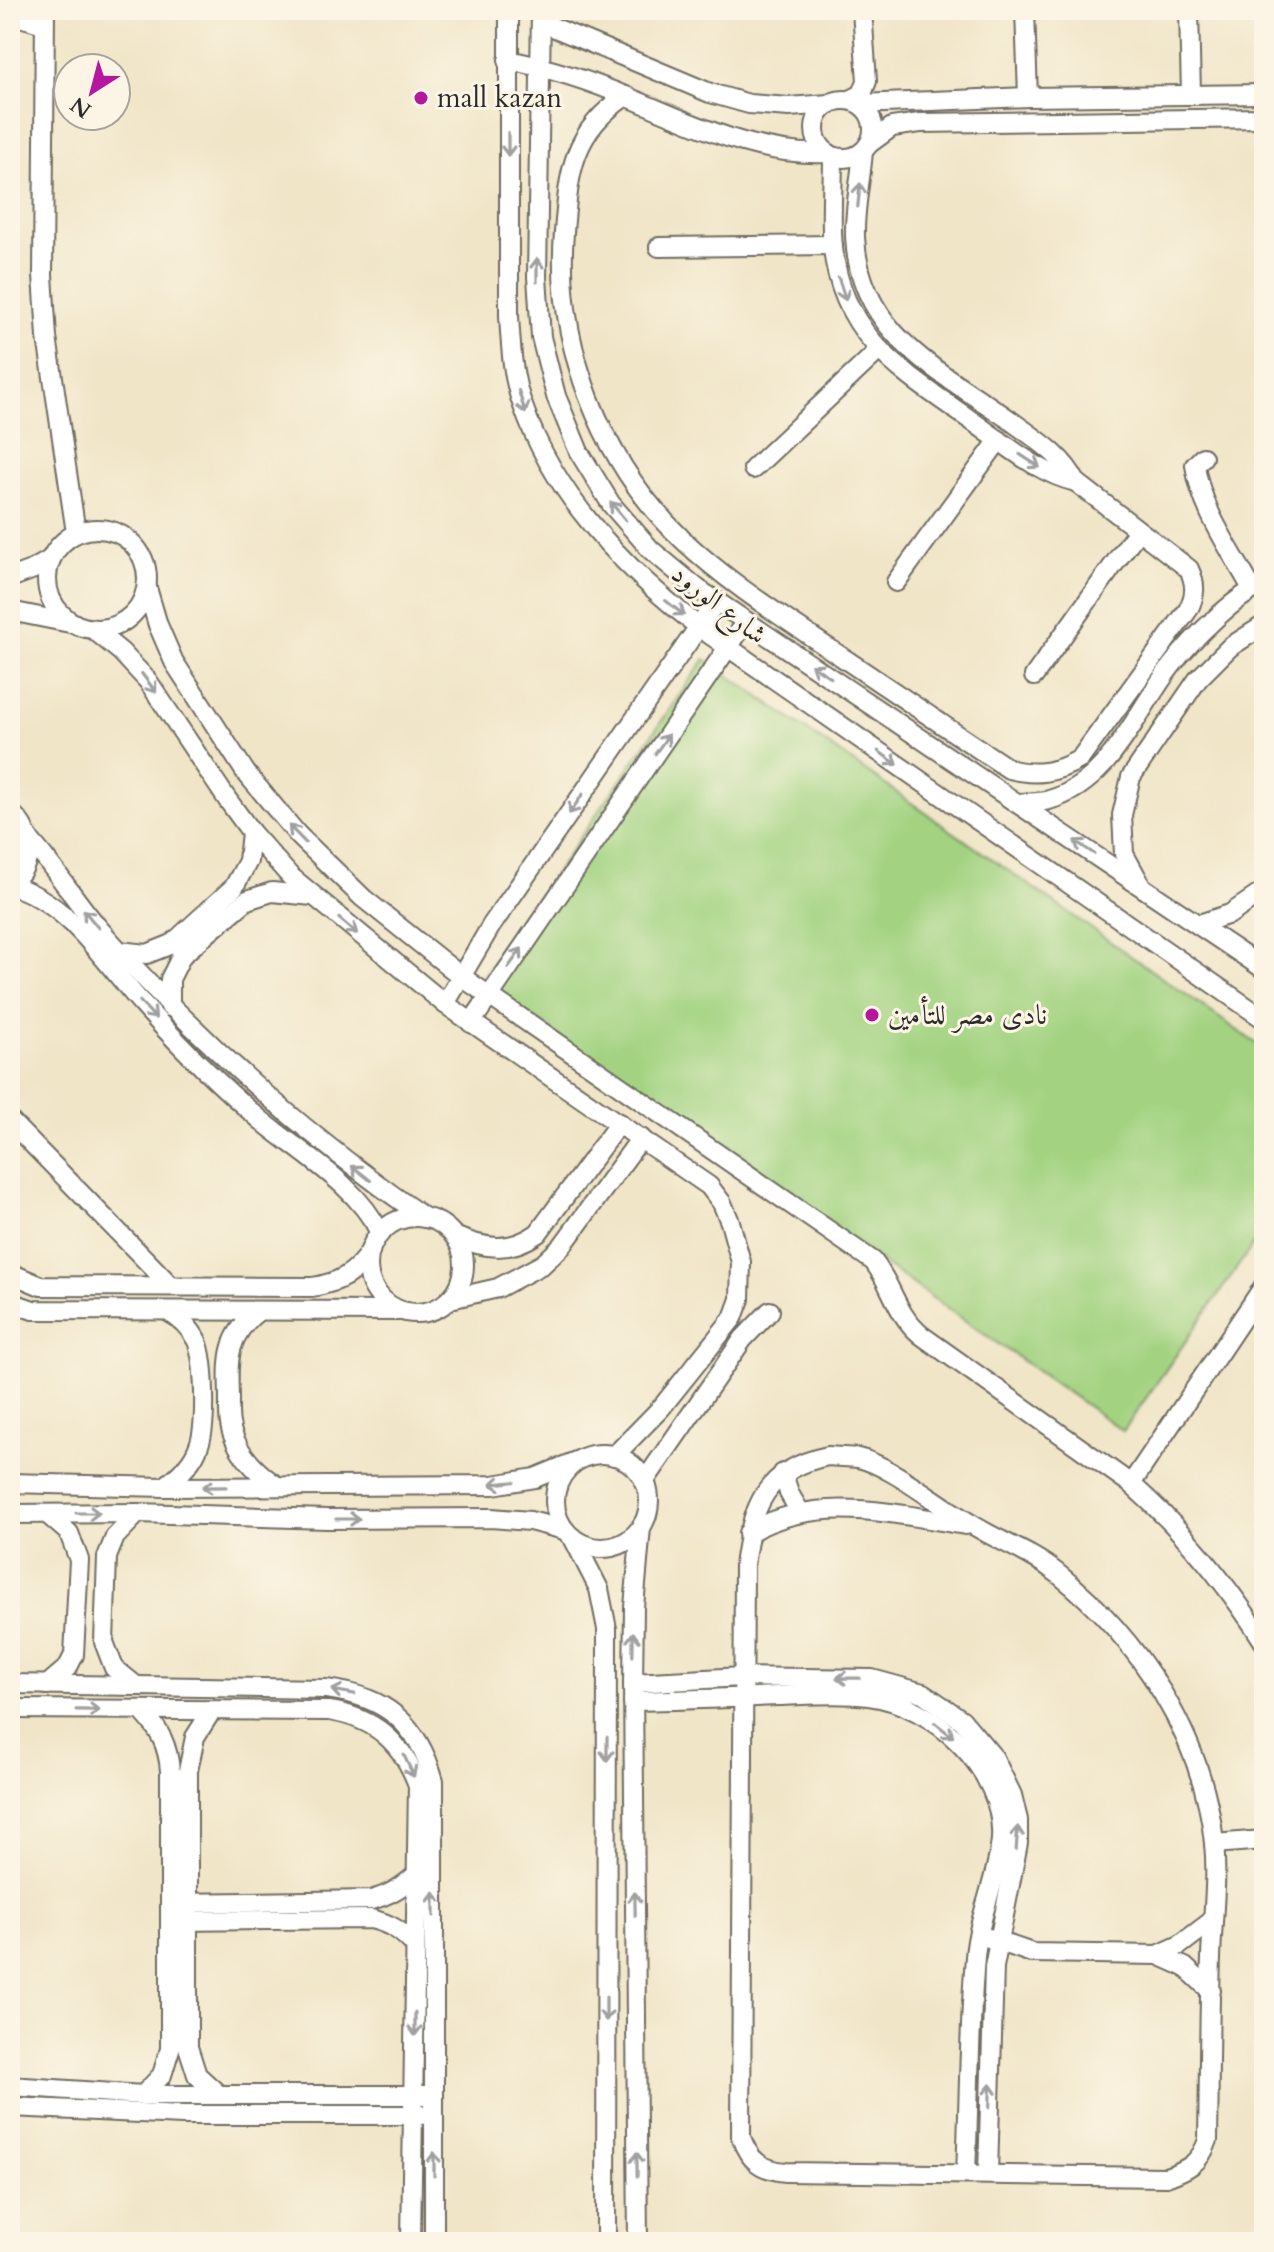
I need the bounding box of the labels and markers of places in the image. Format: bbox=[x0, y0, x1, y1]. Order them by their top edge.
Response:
place label: mall kazan bbox=[437, 79, 562, 117]
marker: mall kazan bbox=[412, 89, 430, 107]
place label: نادى مصر للتأمين bbox=[888, 995, 1047, 1034]
marker: نادى مصر للتأمين bbox=[863, 1006, 881, 1024]

